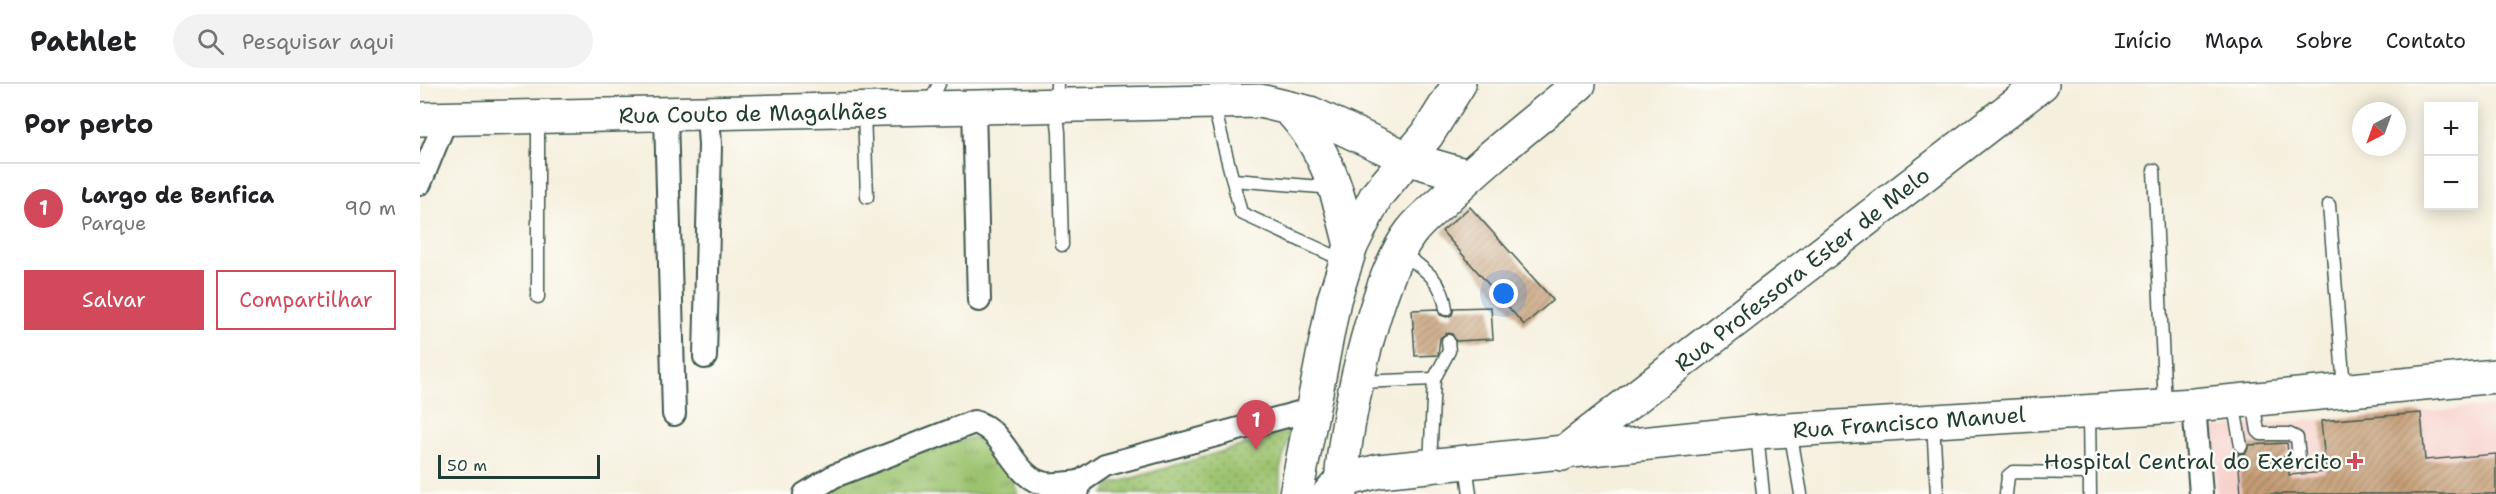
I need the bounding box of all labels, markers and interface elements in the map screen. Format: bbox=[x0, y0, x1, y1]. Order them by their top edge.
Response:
search box bbox=[173, 14, 593, 68]
text: Pathlet bbox=[30, 22, 137, 60]
icon: search bbox=[194, 25, 227, 58]
text: Pesquisar aqui bbox=[242, 27, 395, 56]
text: Início bbox=[2114, 27, 2172, 55]
text: Mapa bbox=[2205, 27, 2263, 55]
text: Sobre bbox=[2296, 27, 2353, 55]
text: Contato bbox=[2386, 27, 2466, 55]
street label: Rua Couto de Magalhães bbox=[618, 97, 888, 130]
north arrow bbox=[2352, 102, 2406, 156]
map controls bbox=[2424, 102, 2478, 210]
button: + bbox=[2424, 102, 2478, 156]
text: Por perto bbox=[24, 106, 153, 141]
button: − bbox=[2424, 156, 2478, 210]
street label: Rua Professora Ester de Melo bbox=[1669, 161, 1936, 378]
text: Largo de Benfica bbox=[81, 181, 274, 210]
text: 1 bbox=[39, 195, 48, 221]
text: 90 m bbox=[344, 195, 396, 221]
text: Parque bbox=[81, 210, 146, 236]
button: Salvar bbox=[24, 270, 204, 330]
button: Compartilhar bbox=[216, 270, 396, 330]
your location bbox=[1489, 279, 1518, 308]
pin: 1 bbox=[1236, 400, 1276, 450]
street label: Rua Francisco Manuel bbox=[1792, 400, 2027, 445]
place label: Hospital Central do Exército bbox=[2044, 447, 2342, 476]
scale bar bbox=[438, 452, 600, 480]
marker: Hospital Central do Exército bbox=[2346, 452, 2364, 470]
text: 50 m bbox=[447, 455, 487, 476]

